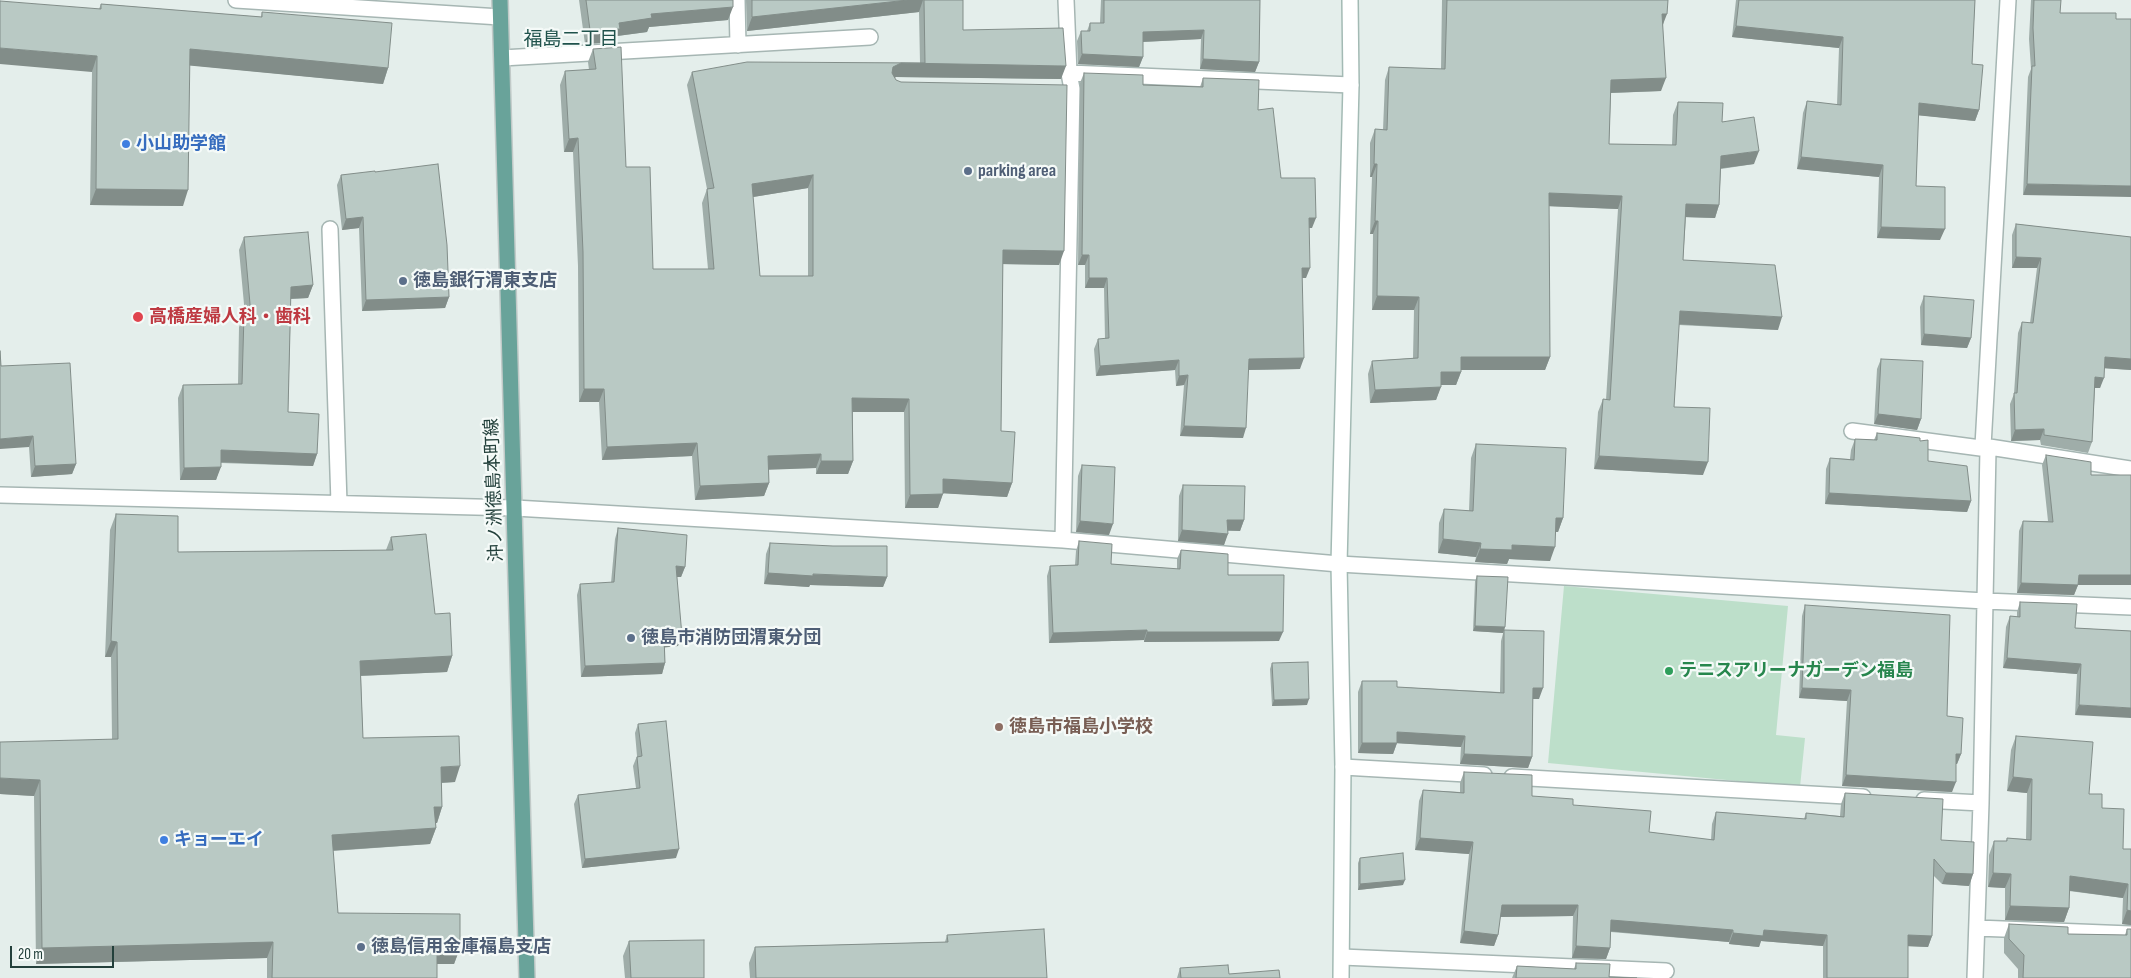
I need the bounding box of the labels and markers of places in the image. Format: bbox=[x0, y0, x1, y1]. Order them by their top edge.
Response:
place label: 小山助学館 bbox=[136, 133, 226, 155]
marker: 小山助学館 bbox=[120, 138, 132, 150]
place label: parking area bbox=[978, 160, 1056, 182]
marker: parking area bbox=[962, 165, 974, 177]
place label: 徳島銀行渭東支店 bbox=[413, 270, 557, 292]
marker: 徳島銀行渭東支店 bbox=[397, 275, 409, 287]
place label: 高橋産婦人科・歯科 bbox=[149, 306, 311, 328]
marker: 高橋産婦人科・歯科 bbox=[131, 310, 145, 324]
place label: 徳島市消防団渭東分団 bbox=[641, 627, 821, 649]
marker: 徳島市消防団渭東分団 bbox=[625, 632, 637, 644]
place label: テニスアリーナガーデン福島 bbox=[1679, 660, 1913, 682]
marker: テニスアリーナガーデン福島 bbox=[1663, 665, 1675, 677]
place label: 徳島市福島小学校 bbox=[1009, 716, 1153, 738]
marker: 徳島市福島小学校 bbox=[993, 721, 1005, 733]
place label: キョーエイ bbox=[174, 829, 264, 851]
marker: キョーエイ bbox=[158, 834, 170, 846]
place label: 徳島信用金庫福島支店 bbox=[371, 936, 551, 958]
marker: 徳島信用金庫福島支店 bbox=[355, 941, 367, 953]

